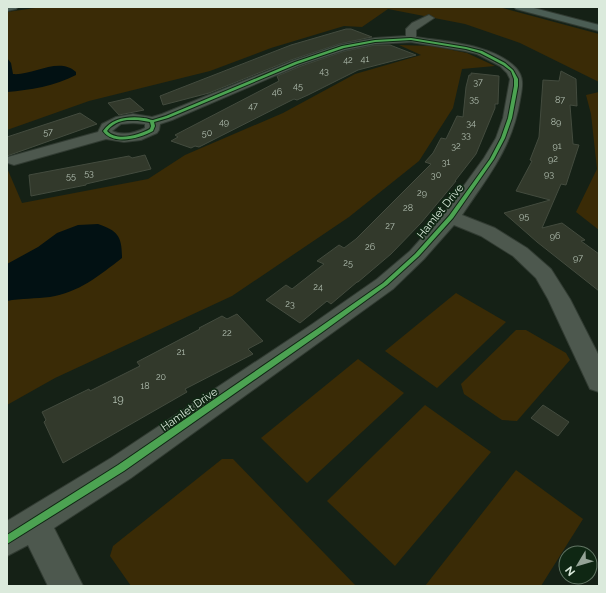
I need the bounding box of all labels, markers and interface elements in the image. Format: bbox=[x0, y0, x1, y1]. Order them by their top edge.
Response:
house number: 41 bbox=[361, 54, 370, 64]
house number: 42 bbox=[343, 55, 353, 65]
house number: 43 bbox=[319, 66, 329, 76]
house number: 37 bbox=[473, 77, 483, 87]
house number: 45 bbox=[293, 81, 303, 91]
house number: 46 bbox=[272, 87, 283, 97]
house number: 35 bbox=[469, 94, 479, 104]
house number: 87 bbox=[555, 95, 565, 105]
house number: 47 bbox=[248, 101, 258, 111]
house number: 49 bbox=[219, 117, 229, 127]
house number: 89 bbox=[551, 117, 561, 127]
house number: 34 bbox=[466, 118, 476, 128]
house number: 57 bbox=[43, 127, 53, 137]
house number: 50 bbox=[202, 128, 213, 138]
house number: 33 bbox=[461, 130, 471, 140]
house number: 32 bbox=[451, 141, 461, 151]
house number: 91 bbox=[552, 141, 562, 151]
house number: 92 bbox=[548, 154, 558, 164]
house number: 31 bbox=[442, 157, 450, 167]
house number: 53 bbox=[84, 168, 94, 178]
house number: 93 bbox=[544, 169, 554, 179]
house number: 30 bbox=[431, 170, 442, 180]
house number: 55 bbox=[66, 171, 76, 181]
street label: Hamlet Drive bbox=[414, 181, 467, 241]
house number: 29 bbox=[417, 188, 427, 198]
house number: 28 bbox=[403, 203, 413, 213]
house number: 95 bbox=[519, 211, 529, 221]
house number: 27 bbox=[385, 221, 395, 231]
house number: 96 bbox=[550, 231, 561, 241]
house number: 26 bbox=[365, 242, 376, 252]
house number: 97 bbox=[573, 253, 583, 263]
house number: 25 bbox=[343, 258, 353, 268]
house number: 24 bbox=[313, 282, 323, 292]
house number: 23 bbox=[285, 299, 295, 309]
house number: 22 bbox=[222, 328, 232, 338]
house number: 21 bbox=[177, 347, 185, 357]
house number: 20 bbox=[156, 372, 167, 382]
house number: 18 bbox=[140, 381, 150, 391]
street label: Hamlet Drive bbox=[158, 385, 221, 434]
house number: 19 bbox=[112, 393, 124, 406]
north arrow bbox=[558, 545, 598, 585]
text: N bbox=[563, 564, 578, 578]

